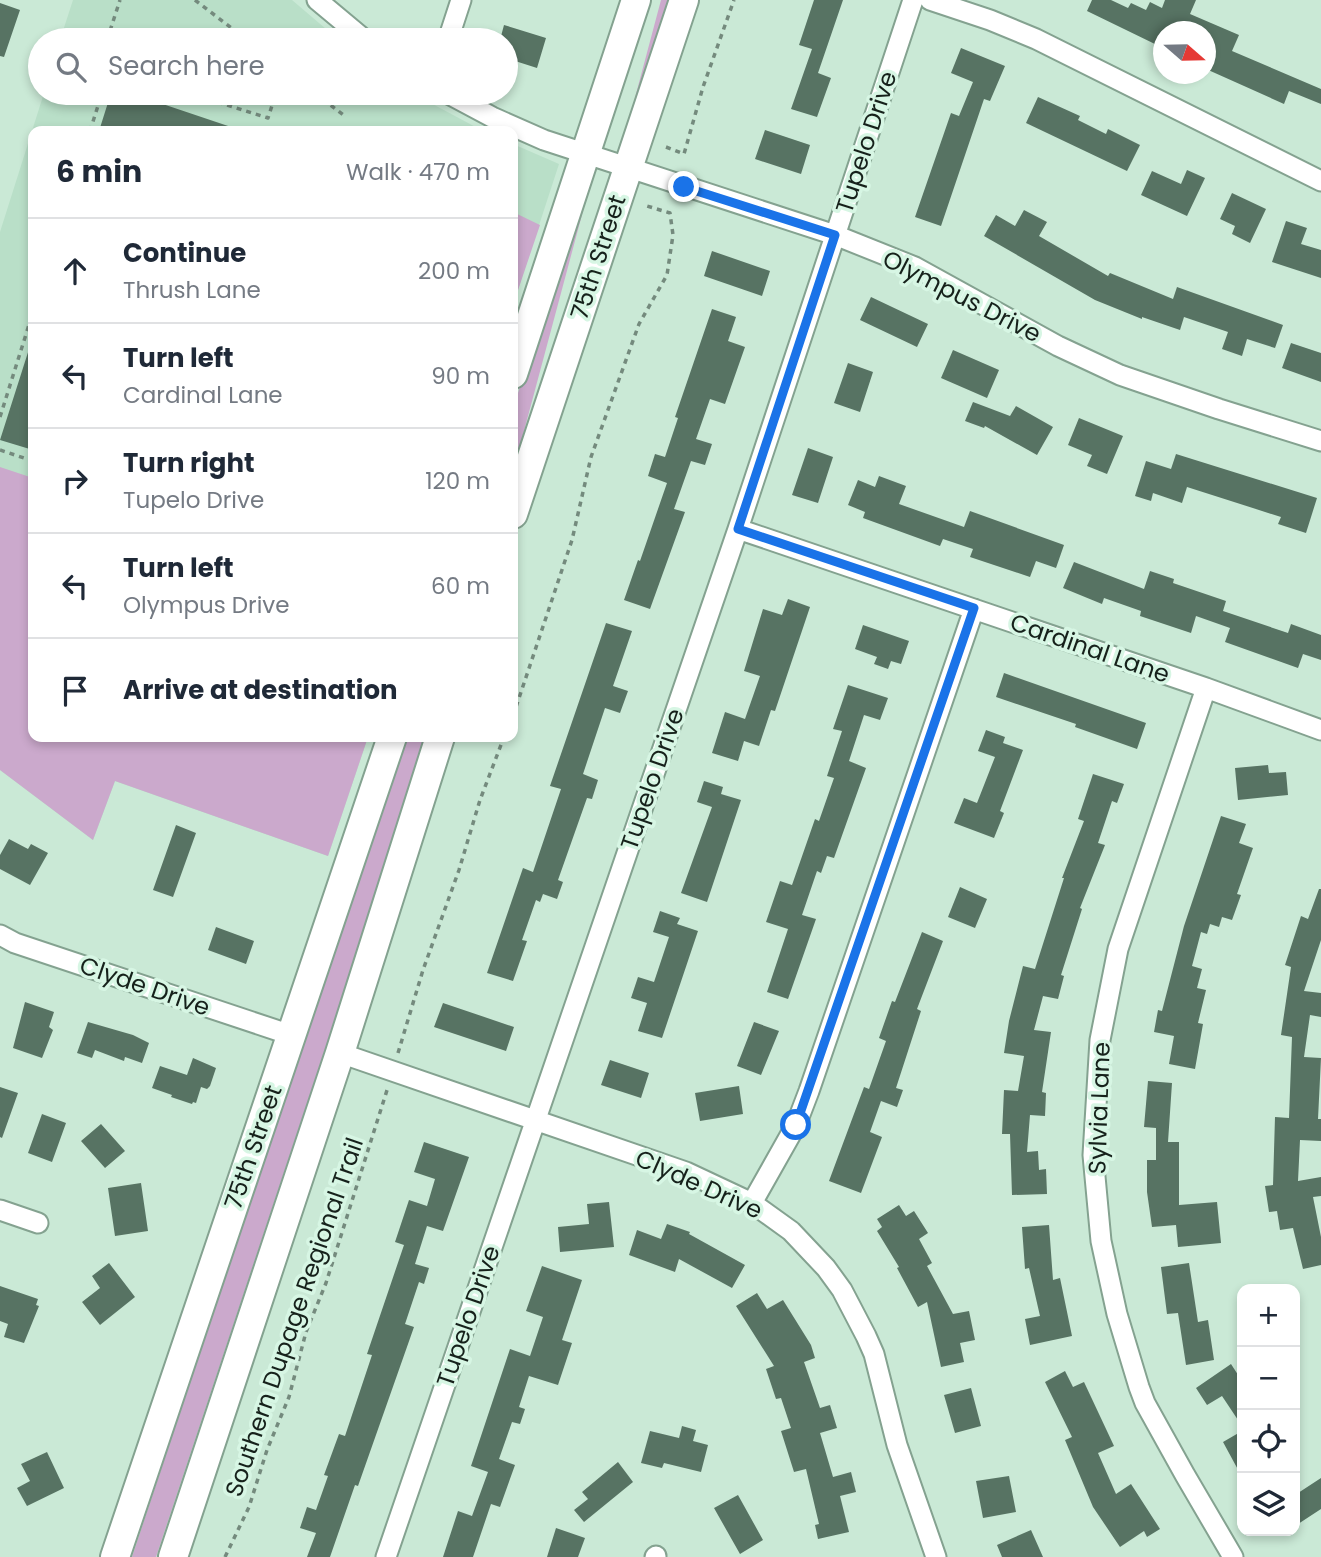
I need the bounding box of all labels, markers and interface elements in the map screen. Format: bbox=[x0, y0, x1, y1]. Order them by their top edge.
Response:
north arrow bbox=[1153, 21, 1216, 84]
search box bbox=[28, 28, 518, 105]
icon: search bbox=[52, 48, 90, 86]
text: Search here bbox=[108, 48, 265, 84]
street label: Tupelo Drive bbox=[828, 67, 904, 217]
text: 6 min bbox=[56, 150, 142, 193]
text: Walk · 470 m bbox=[346, 156, 490, 188]
route end bbox=[668, 171, 699, 202]
street label: 75th Street bbox=[562, 191, 634, 323]
text: Continue bbox=[123, 235, 246, 271]
street label: Olympus Drive bbox=[877, 242, 1047, 350]
icon: ahead bbox=[56, 252, 94, 290]
text: 200 m bbox=[418, 255, 490, 287]
text: Thrush Lane bbox=[123, 274, 261, 306]
text: Turn left bbox=[123, 340, 234, 376]
icon: left bbox=[56, 357, 94, 395]
text: 90 m bbox=[431, 360, 490, 392]
text: Cardinal Lane bbox=[123, 379, 283, 411]
text: Turn right bbox=[123, 445, 255, 481]
icon: right bbox=[56, 462, 94, 500]
text: 120 m bbox=[425, 465, 490, 497]
text: Tupelo Drive bbox=[123, 484, 264, 516]
text: Turn left bbox=[123, 550, 234, 586]
icon: left bbox=[56, 567, 94, 605]
text: 60 m bbox=[431, 570, 490, 602]
text: Olympus Drive bbox=[123, 589, 289, 621]
street label: Cardinal Lane bbox=[1006, 605, 1174, 691]
icon: arrive bbox=[56, 672, 94, 710]
text: Arrive at destination bbox=[123, 672, 398, 708]
street label: Tupelo Drive bbox=[612, 704, 692, 854]
street label: Clyde Drive bbox=[76, 948, 214, 1024]
street label: Sylvia Lane bbox=[1080, 1041, 1118, 1175]
street label: 75th Street bbox=[216, 1081, 290, 1213]
route start bbox=[780, 1109, 811, 1140]
street label: Southern Dupage Regional Trail bbox=[217, 1133, 371, 1501]
street label: Clyde Drive bbox=[630, 1141, 768, 1227]
street label: Tupelo Drive bbox=[428, 1241, 508, 1391]
map controls bbox=[1237, 1284, 1300, 1536]
button: + bbox=[1237, 1284, 1300, 1347]
button: − bbox=[1237, 1347, 1300, 1410]
button: locate bbox=[1237, 1410, 1300, 1473]
button: layers bbox=[1237, 1473, 1300, 1536]

